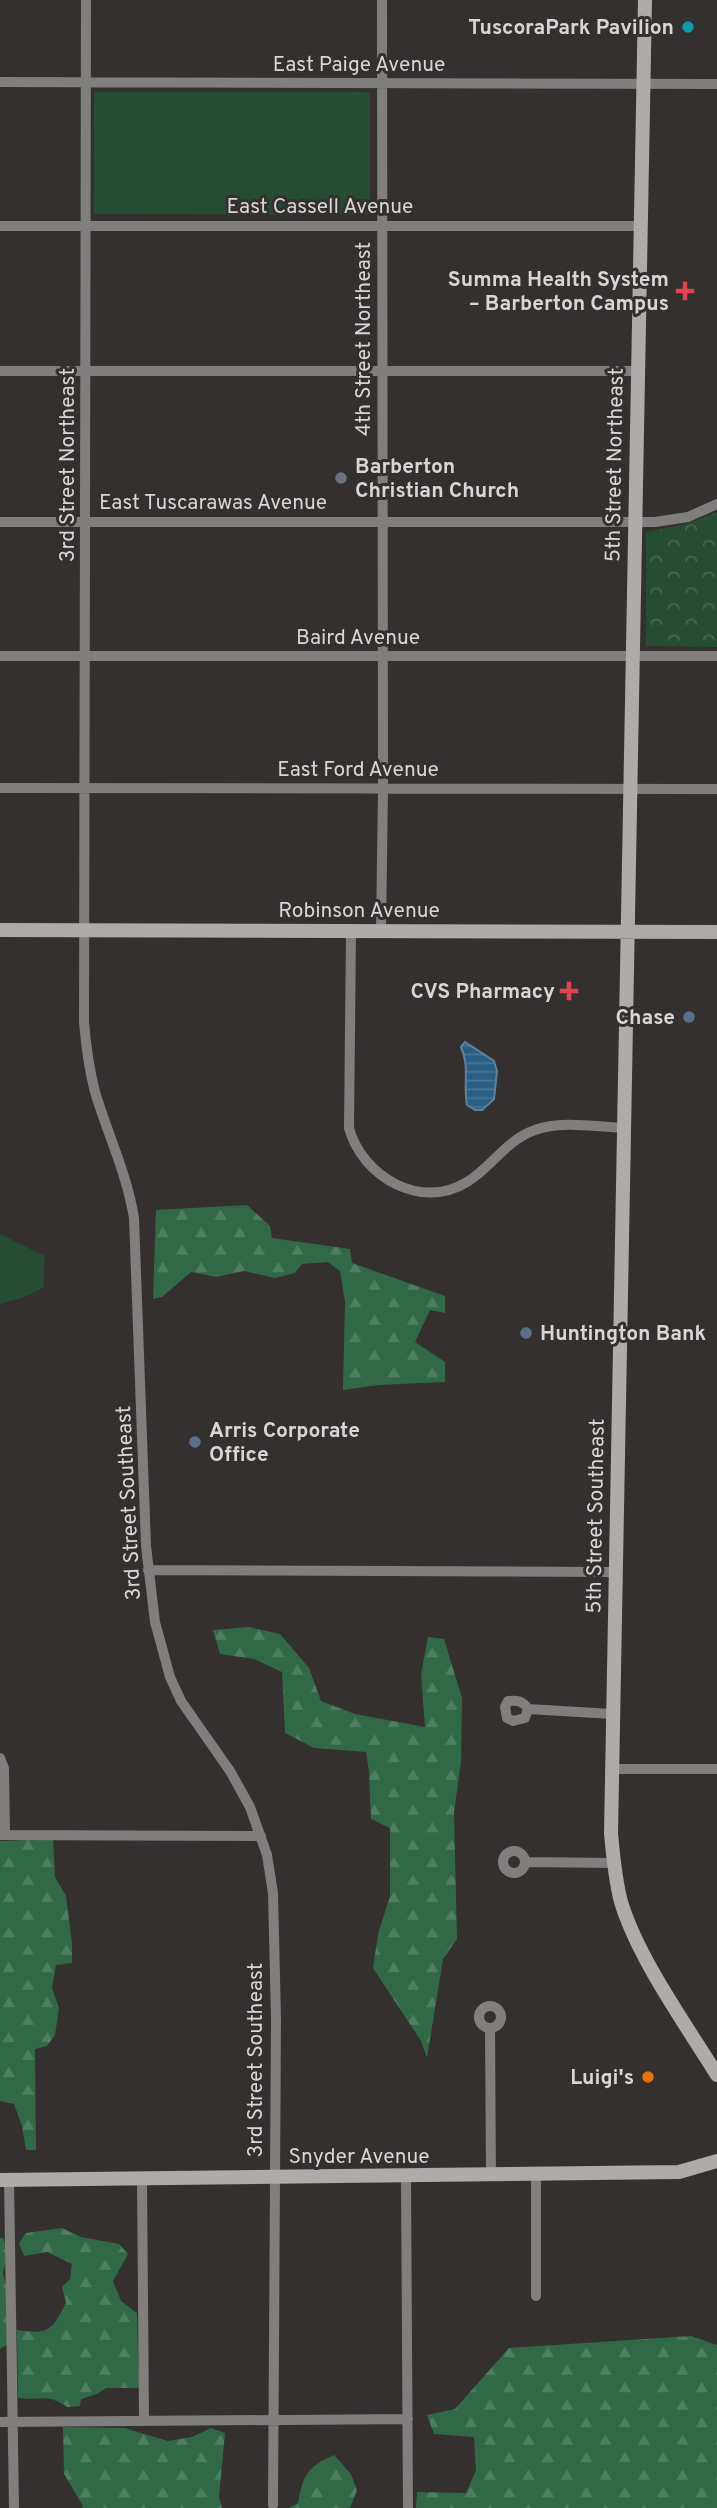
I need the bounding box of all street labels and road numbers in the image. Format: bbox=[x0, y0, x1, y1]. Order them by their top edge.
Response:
street label: East Paige Avenue bbox=[273, 52, 445, 79]
street label: East Cassell Avenue bbox=[227, 194, 413, 221]
street label: 4th Street Northeast bbox=[351, 242, 378, 436]
street label: 3rd Street Northeast bbox=[55, 368, 82, 562]
street label: 5th Street Northeast bbox=[600, 368, 631, 563]
street label: East Tuscarawas Avenue bbox=[99, 490, 327, 517]
street label: Baird Avenue bbox=[296, 625, 420, 652]
street label: East Ford Avenue bbox=[277, 757, 439, 784]
street label: Robinson Avenue bbox=[278, 898, 440, 925]
street label: 3rd Street Southeast bbox=[111, 1405, 148, 1601]
street label: 5th Street Southeast bbox=[581, 1418, 612, 1614]
street label: 3rd Street Southeast bbox=[243, 1962, 270, 2158]
street label: Snyder Avenue bbox=[288, 2144, 430, 2171]

